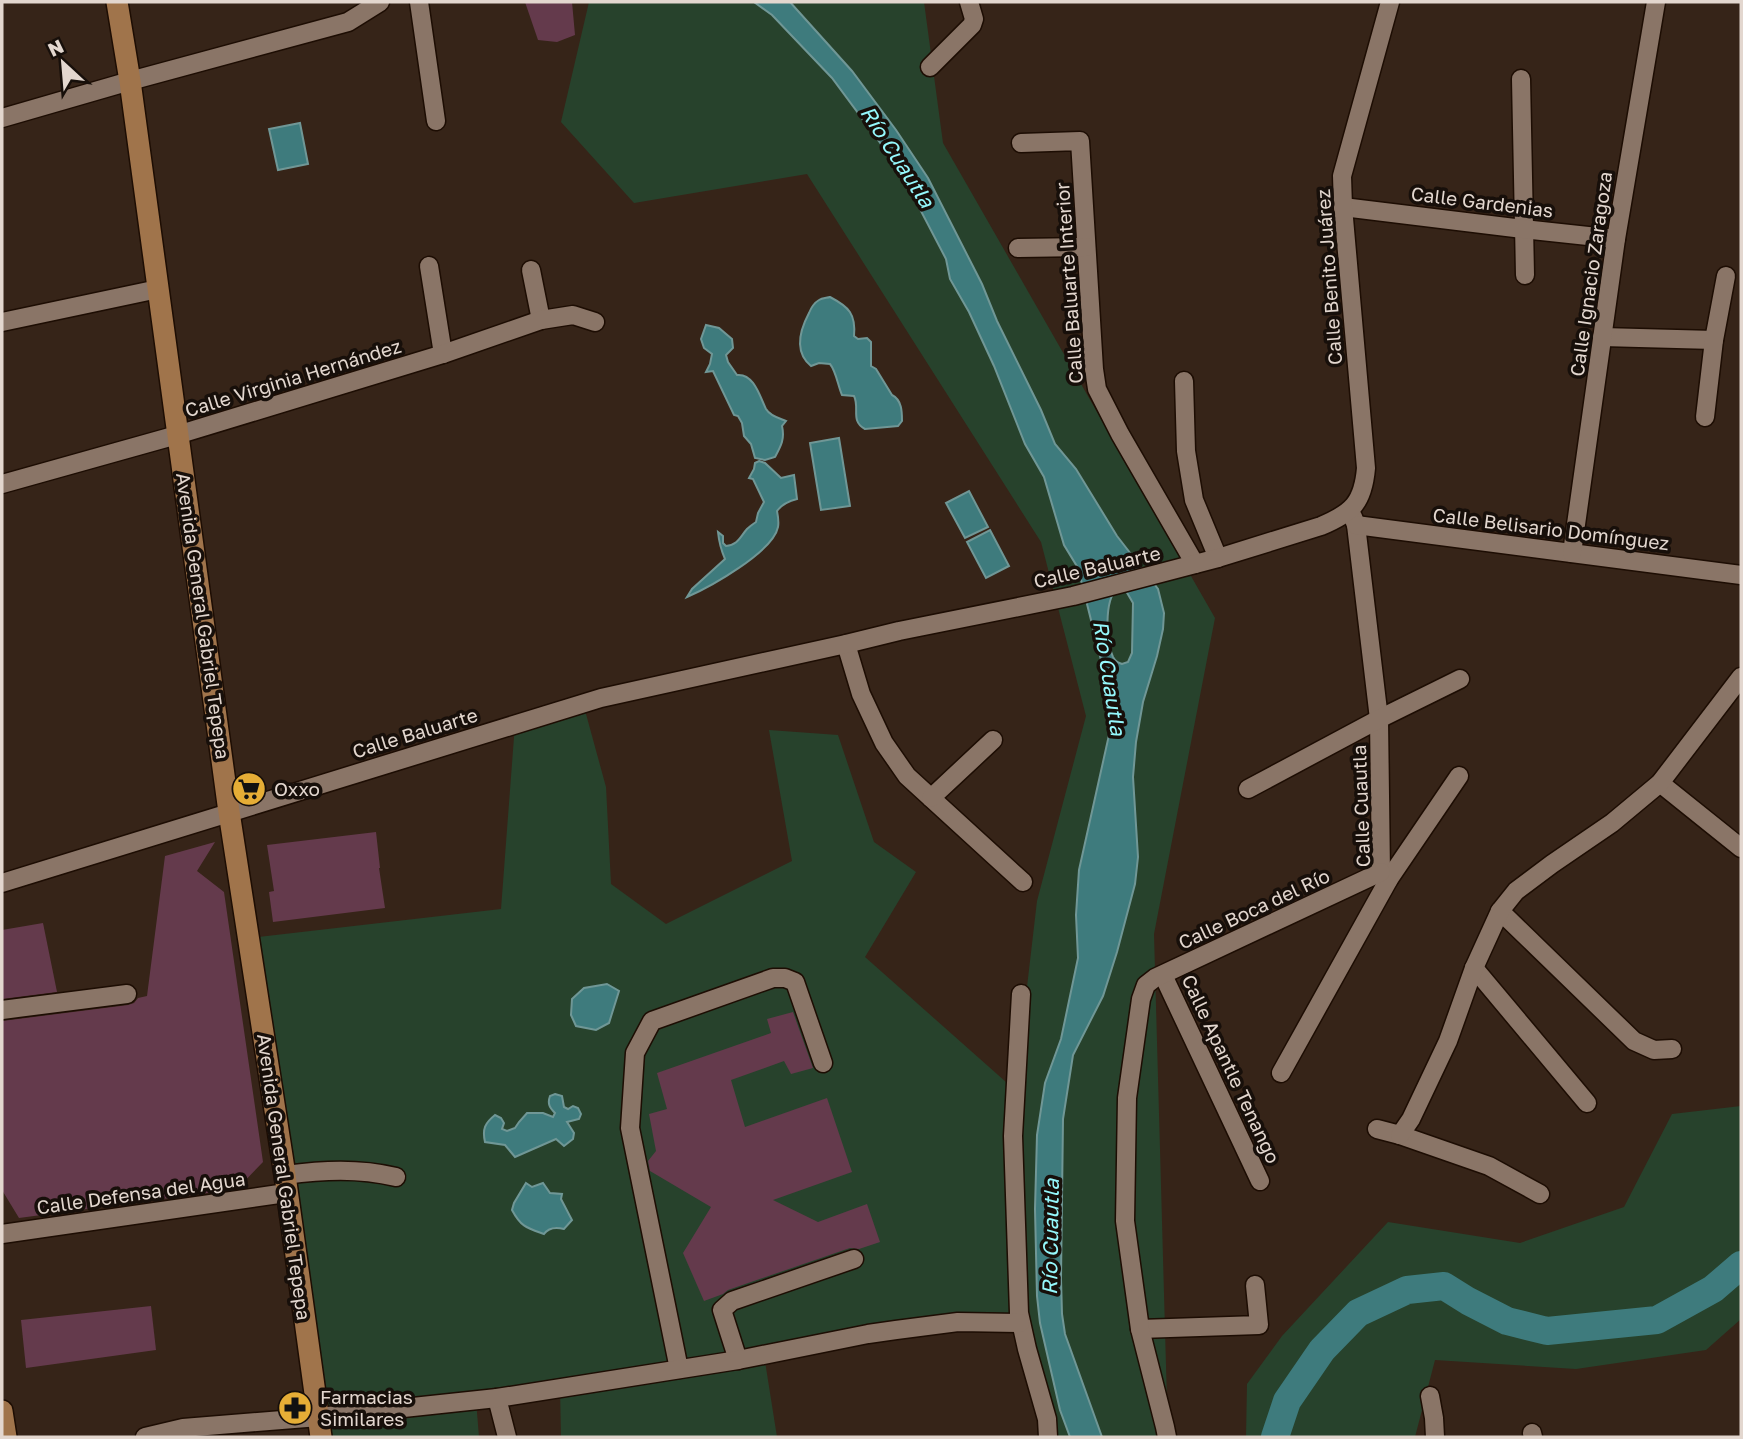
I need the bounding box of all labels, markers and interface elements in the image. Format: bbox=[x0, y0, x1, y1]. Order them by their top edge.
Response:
north arrow bbox=[28, 28, 98, 98]
text: N bbox=[44, 34, 67, 61]
water label: Río Cuautla bbox=[855, 101, 941, 213]
street label: Calle Ignacio Zaragoza bbox=[1565, 170, 1616, 378]
street label: Calle Baluarte Interior bbox=[1050, 181, 1087, 384]
street label: Calle Gardenias bbox=[1410, 181, 1554, 222]
street label: Calle Benito Juárez bbox=[1311, 188, 1346, 366]
street label: Calle Virginia Hernández bbox=[182, 334, 404, 421]
street label: Avenida General Gabriel Tepepa bbox=[172, 471, 235, 761]
street label: Calle Belisario Domínguez bbox=[1432, 503, 1671, 554]
street label: Calle Baluarte bbox=[1031, 541, 1163, 592]
water label: Río Cuautla bbox=[1088, 618, 1132, 738]
street label: Calle Baluarte bbox=[350, 703, 480, 762]
street label: Calle Cuautla bbox=[1347, 744, 1374, 868]
supermarket icon: Oxxo bbox=[230, 770, 268, 808]
place label: Oxxo bbox=[274, 777, 320, 800]
street label: Calle Boca del Río bbox=[1174, 863, 1333, 954]
street label: Calle Apantle Tenango bbox=[1178, 971, 1285, 1167]
street label: Avenida General Gabriel Tepepa bbox=[253, 1032, 316, 1322]
street label: Calle Defensa del Agua bbox=[35, 1166, 247, 1219]
water label: Río Cuautla bbox=[1036, 1177, 1064, 1295]
place label: Farmacias Similares bbox=[320, 1385, 413, 1430]
pharmacy icon: Farmacias Similares bbox=[276, 1389, 314, 1427]

